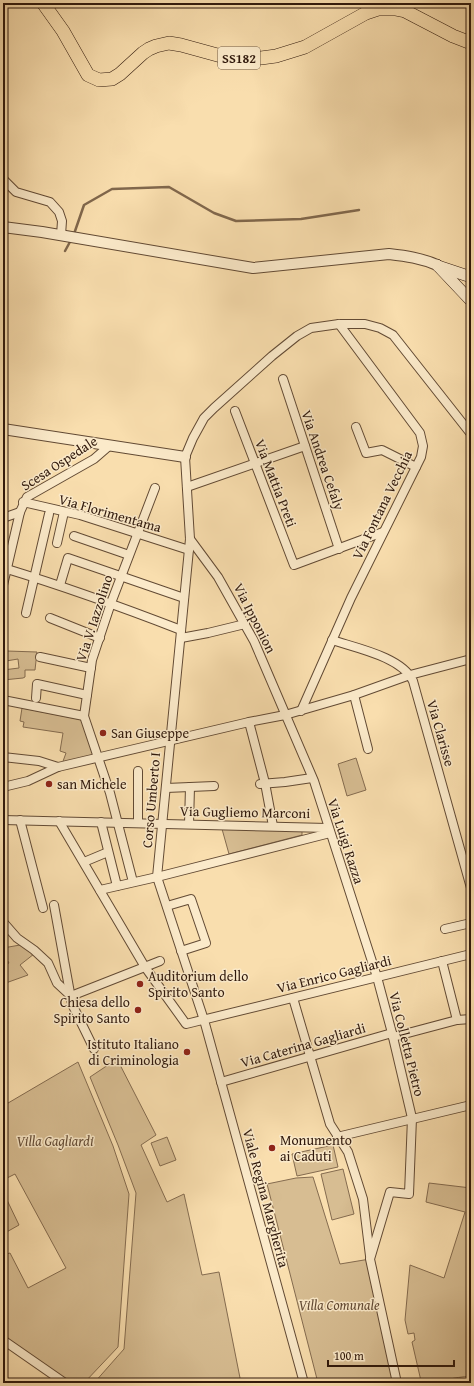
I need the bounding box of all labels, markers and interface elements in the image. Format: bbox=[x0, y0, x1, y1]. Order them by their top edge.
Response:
road number: SS182 bbox=[218, 47, 260, 69]
street label: Via Andrea Cefaly bbox=[297, 407, 349, 513]
street label: Scesa Ospedale bbox=[17, 431, 102, 495]
street label: Via Mattia Preti bbox=[250, 436, 302, 530]
street label: Via Fontana Vecchia bbox=[347, 447, 417, 563]
street label: Via Florimentama bbox=[56, 489, 164, 537]
street label: Via V. Iazzolino bbox=[71, 572, 117, 664]
street label: Via Ipponion bbox=[229, 580, 281, 657]
street label: Via Clarisse bbox=[422, 697, 460, 769]
place label: San Giuseppe bbox=[111, 723, 189, 743]
marker: San Giuseppe bbox=[98, 728, 108, 738]
street label: Corso Umberto I bbox=[137, 751, 165, 849]
place label: san Michele bbox=[57, 774, 127, 794]
marker: san Michele bbox=[44, 779, 54, 789]
street label: Via Luigi Razza bbox=[323, 796, 369, 887]
street label: Via Gugliemo Marconi bbox=[180, 801, 310, 823]
street label: Via Enrico Gagliardi bbox=[275, 950, 393, 998]
place label: Auditorium dello Spirito Santo bbox=[148, 966, 248, 1002]
marker: Auditorium dello Spirito Santo bbox=[135, 979, 145, 989]
street label: Via Colletta Pietro bbox=[384, 990, 430, 1098]
place label: Chiesa dello Spirito Santo bbox=[53, 992, 130, 1028]
marker: Chiesa dello Spirito Santo bbox=[133, 1005, 143, 1015]
street label: Via Caterina Gagliardi bbox=[238, 1018, 368, 1072]
place label: Istituto Italiano di Criminologia bbox=[87, 1034, 179, 1070]
marker: Istituto Italiano di Criminologia bbox=[182, 1047, 192, 1057]
street label: Viale Regina Margherita bbox=[238, 1126, 294, 1270]
place label: Monumento ai Caduti bbox=[280, 1130, 352, 1166]
park label: Villa Gagliardi bbox=[16, 1131, 94, 1151]
marker: Monumento ai Caduti bbox=[267, 1143, 277, 1153]
park label: Villa Comunale bbox=[298, 1295, 380, 1315]
scale bar bbox=[328, 1342, 454, 1368]
text: 100 m bbox=[334, 1347, 364, 1364]

